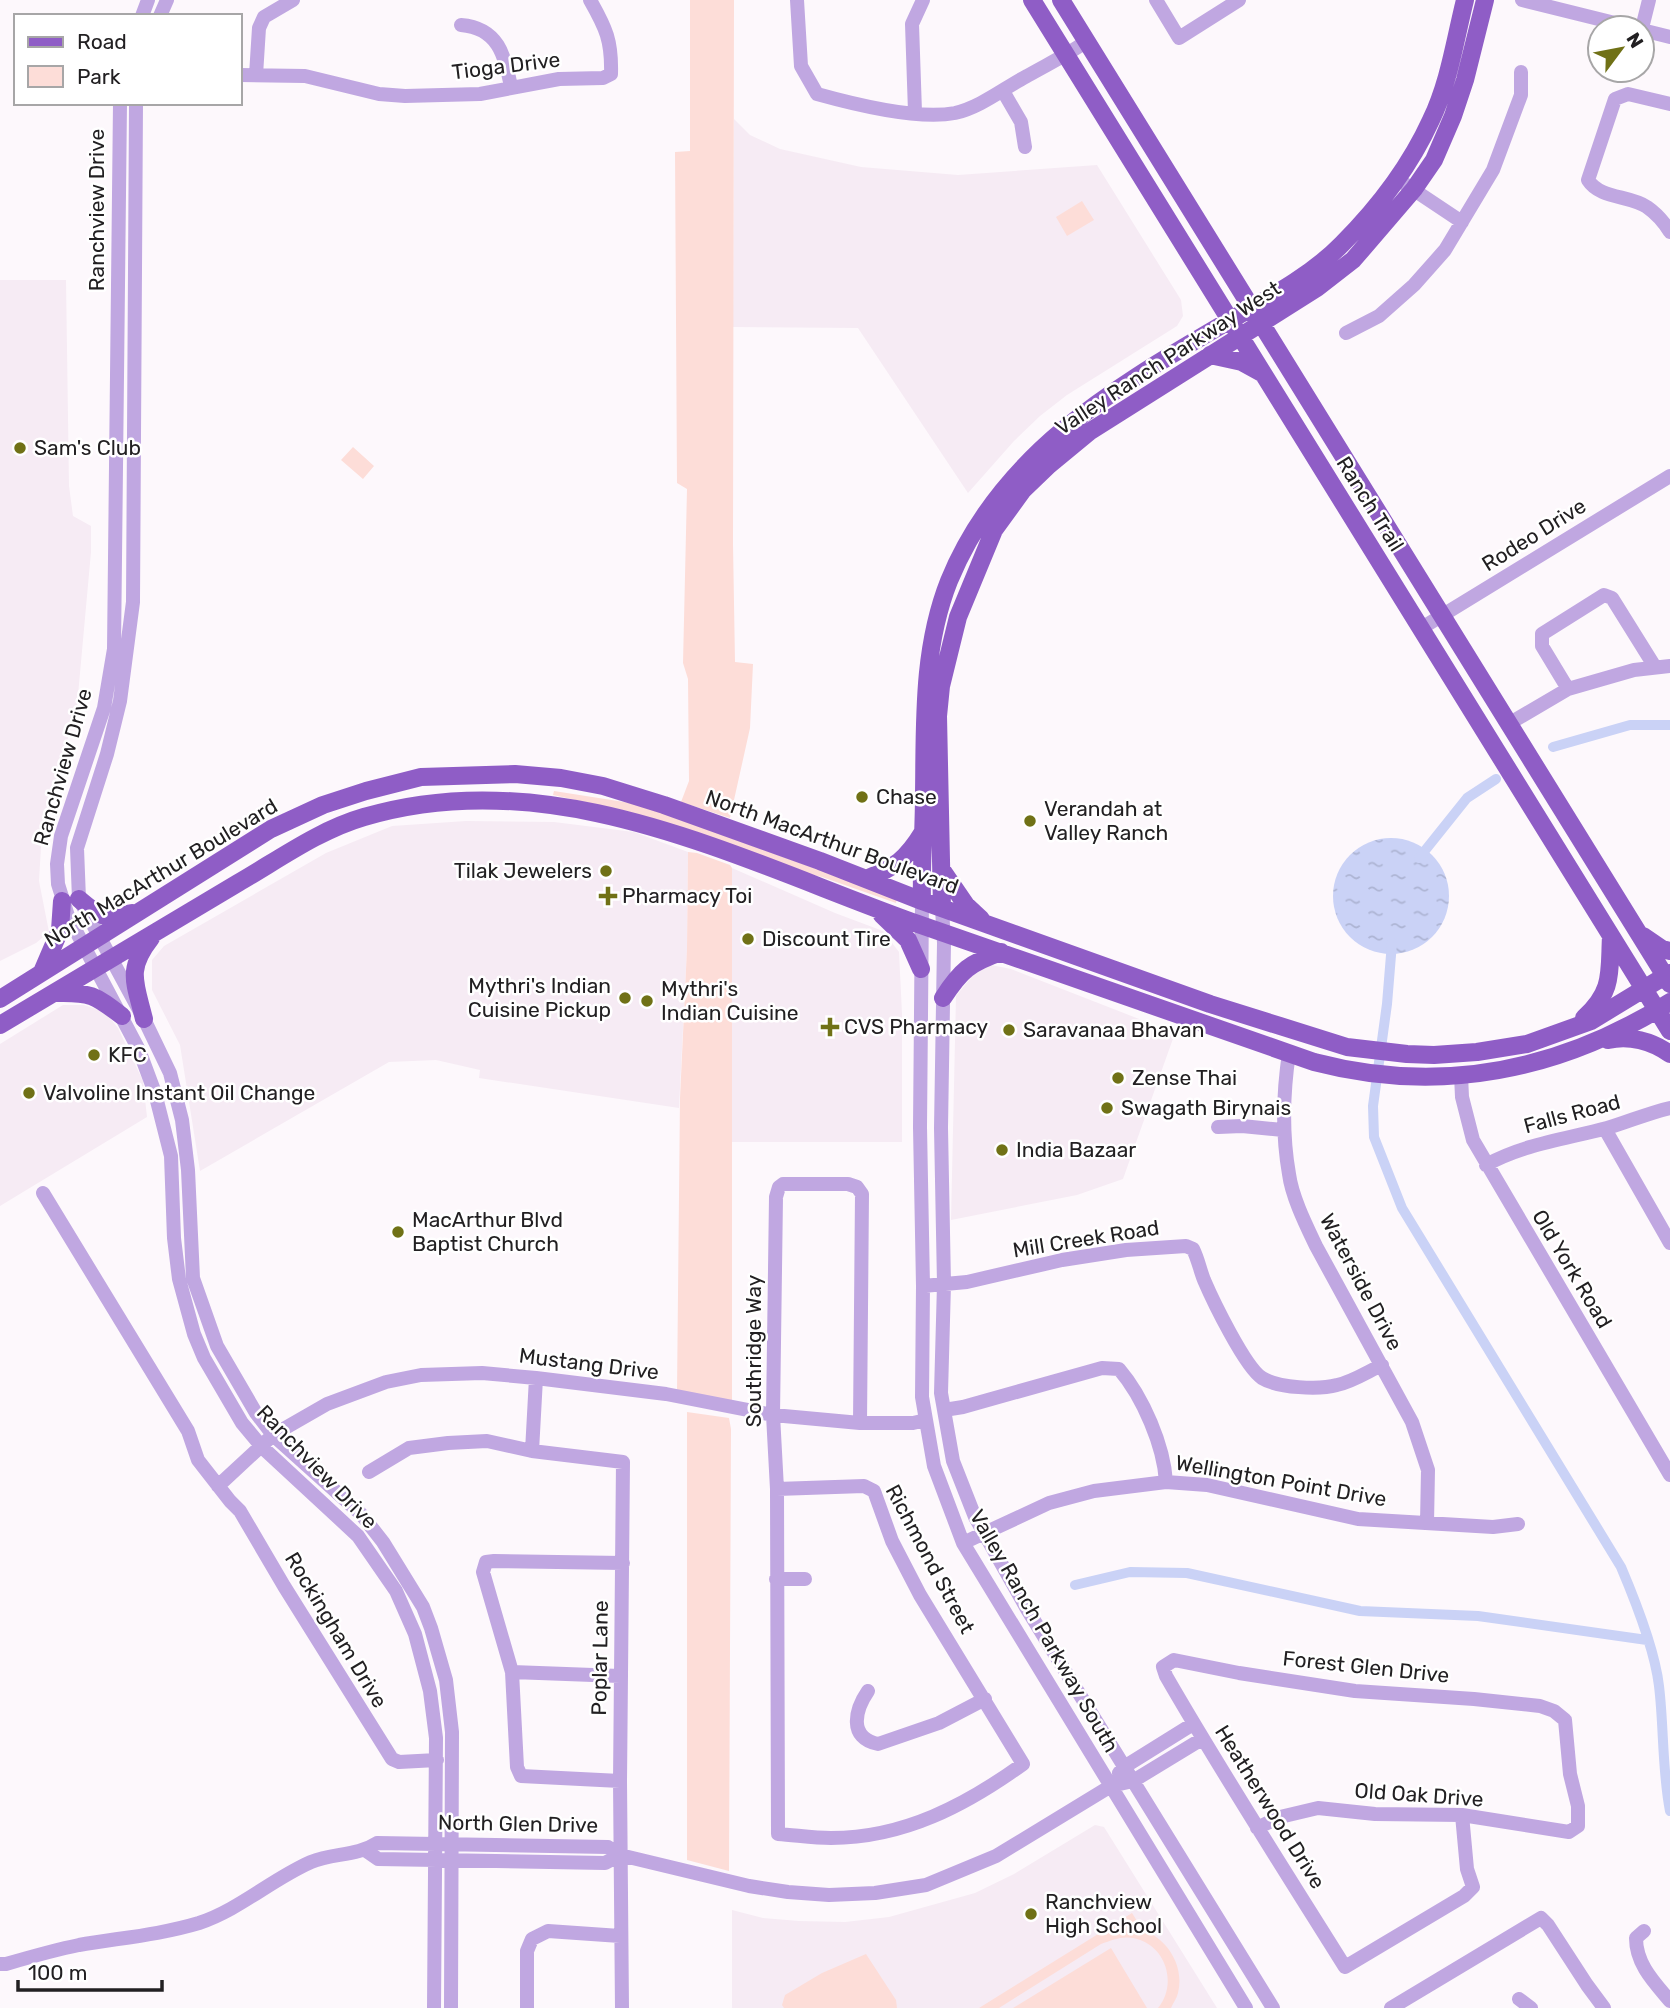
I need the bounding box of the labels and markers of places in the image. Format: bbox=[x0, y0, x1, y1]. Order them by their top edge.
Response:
place label: Sam's Club bbox=[34, 435, 141, 460]
marker: Sam's Club bbox=[12, 440, 28, 456]
place label: Chase bbox=[876, 784, 937, 809]
marker: Chase bbox=[854, 789, 870, 805]
place label: Verandah at Valley Ranch bbox=[1044, 796, 1168, 845]
marker: Verandah at Valley Ranch bbox=[1022, 813, 1038, 829]
place label: Tilak Jewelers bbox=[454, 858, 592, 883]
marker: Tilak Jewelers bbox=[598, 863, 614, 879]
place label: Pharmacy Toi bbox=[622, 883, 752, 908]
marker: Pharmacy Toi bbox=[600, 888, 616, 904]
place label: Discount Tire bbox=[762, 926, 891, 951]
marker: Discount Tire bbox=[740, 931, 756, 947]
place label: Mythri's Indian Cuisine Pickup bbox=[468, 973, 611, 1022]
place label: Mythri's Indian Cuisine bbox=[661, 976, 799, 1025]
marker: Mythri's Indian Cuisine Pickup bbox=[617, 990, 633, 1006]
marker: Mythri's Indian Cuisine bbox=[639, 993, 655, 1009]
place label: CVS Pharmacy bbox=[844, 1014, 989, 1039]
place label: Saravanaa Bhavan bbox=[1023, 1017, 1204, 1042]
marker: CVS Pharmacy bbox=[822, 1019, 838, 1035]
marker: Saravanaa Bhavan bbox=[1001, 1022, 1017, 1038]
place label: KFC bbox=[108, 1042, 147, 1067]
marker: KFC bbox=[86, 1047, 102, 1063]
place label: Zense Thai bbox=[1132, 1065, 1237, 1090]
marker: Zense Thai bbox=[1110, 1070, 1126, 1086]
place label: Valvoline Instant Oil Change bbox=[43, 1080, 315, 1105]
marker: Valvoline Instant Oil Change bbox=[21, 1085, 37, 1101]
place label: Swagath Birynais bbox=[1121, 1095, 1291, 1120]
marker: Swagath Birynais bbox=[1099, 1100, 1115, 1116]
place label: India Bazaar bbox=[1016, 1137, 1136, 1162]
marker: India Bazaar bbox=[994, 1142, 1010, 1158]
place label: MacArthur Blvd Baptist Church bbox=[412, 1207, 563, 1256]
marker: MacArthur Blvd Baptist Church bbox=[390, 1224, 406, 1240]
place label: Ranchview High School bbox=[1045, 1889, 1162, 1938]
marker: Ranchview High School bbox=[1023, 1906, 1039, 1922]

